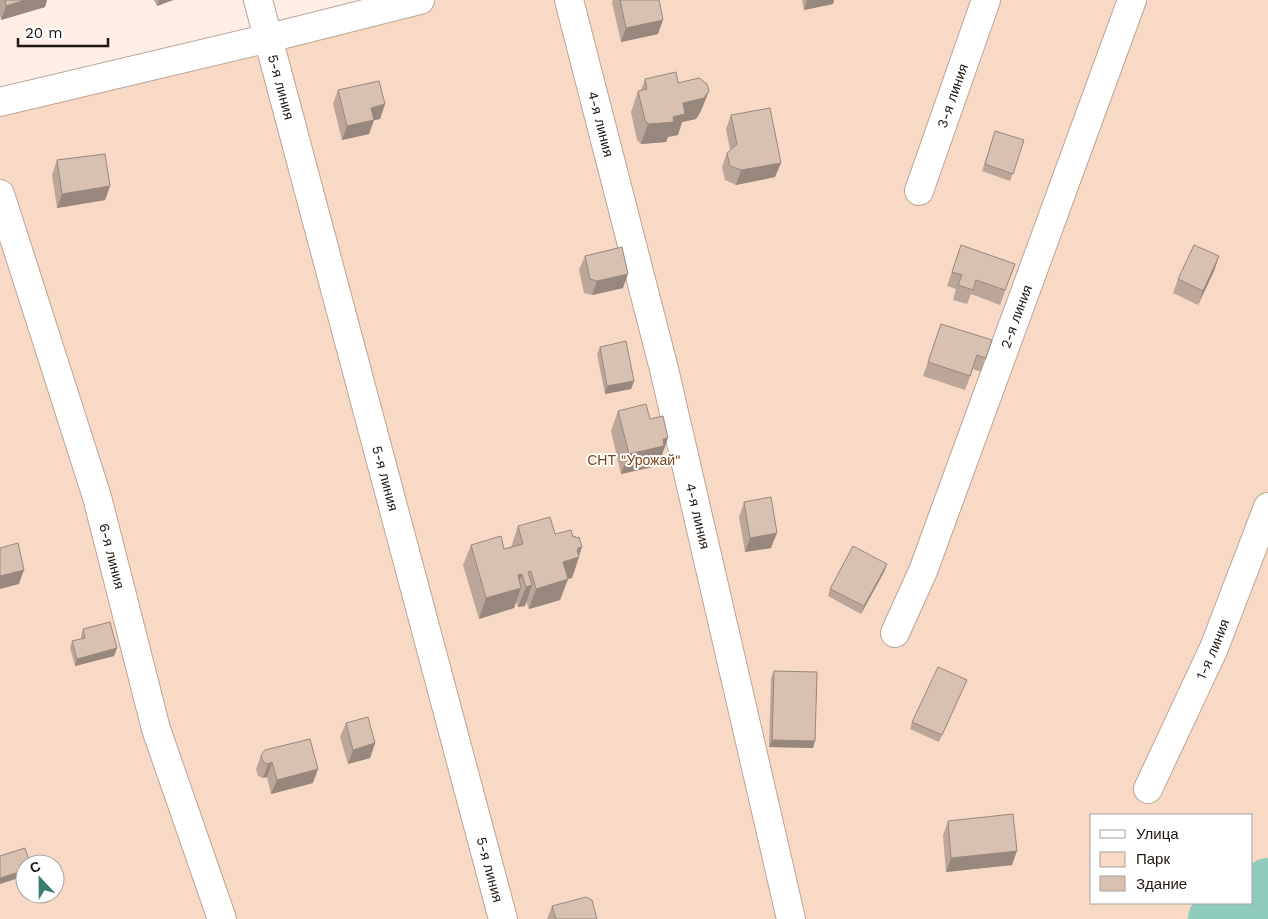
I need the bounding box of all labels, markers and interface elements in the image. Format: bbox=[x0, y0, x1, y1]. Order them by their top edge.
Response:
scale bar bbox=[18, 15, 108, 47]
text: 20 m bbox=[25, 24, 63, 42]
street label: 5-я линия bbox=[265, 53, 298, 121]
street label: 3-я линия bbox=[934, 62, 971, 130]
street label: 4-я линия bbox=[585, 89, 617, 159]
street label: 2-я линия bbox=[997, 283, 1035, 351]
street label: 5-я линия bbox=[369, 444, 402, 513]
park label: СНТ "Урожай" bbox=[587, 452, 681, 468]
street label: 4-я линия bbox=[683, 482, 713, 551]
street label: 6-я линия bbox=[96, 521, 128, 591]
street label: 1-я линия bbox=[1192, 617, 1232, 682]
legend bbox=[1090, 814, 1253, 904]
text: Улица bbox=[1136, 825, 1179, 843]
street label: 5-я линия bbox=[474, 835, 506, 904]
text: Парк bbox=[1136, 850, 1170, 868]
north arrow bbox=[15, 854, 65, 904]
text: С bbox=[27, 858, 43, 876]
text: Здание bbox=[1136, 875, 1187, 893]

